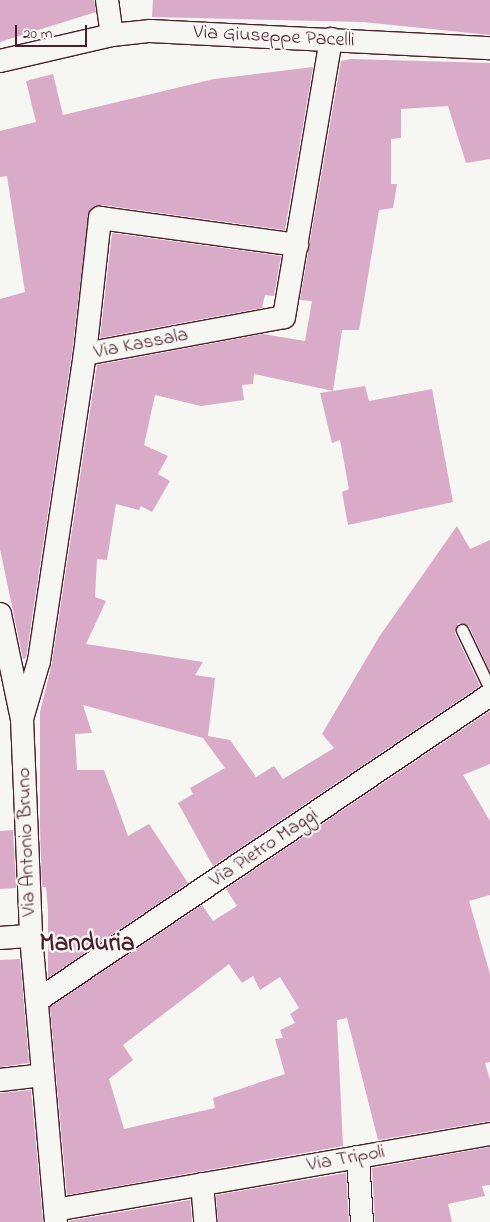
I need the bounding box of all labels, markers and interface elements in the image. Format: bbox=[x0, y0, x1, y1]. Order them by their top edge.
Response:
scale bar bbox=[18, 15, 90, 47]
street label: Via Giuseppe Pacelli bbox=[193, 21, 355, 53]
text: 20 m bbox=[23, 23, 52, 45]
street label: Via Kassala bbox=[92, 323, 190, 365]
street label: Via Antonio Bruno bbox=[12, 767, 42, 917]
street label: Via Pietro Maggi bbox=[205, 803, 323, 893]
district label: Manduria bbox=[39, 929, 135, 959]
street label: Via Tripoli bbox=[305, 1140, 387, 1178]

